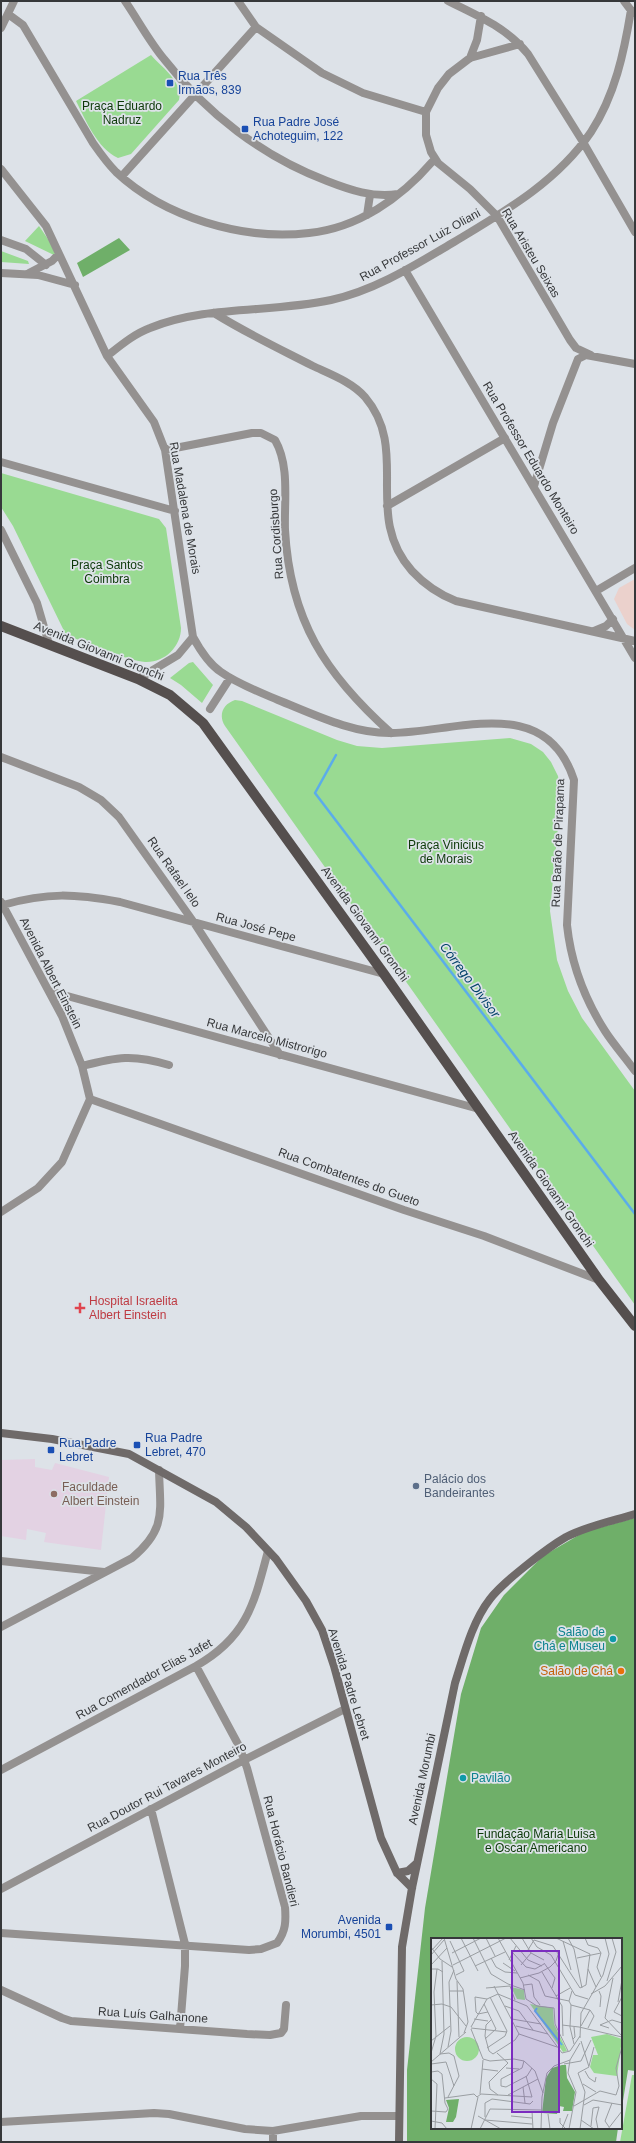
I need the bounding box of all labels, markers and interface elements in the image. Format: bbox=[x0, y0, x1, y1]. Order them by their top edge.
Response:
place label: Rua Três Irmãos, 839 bbox=[178, 69, 242, 97]
marker: Rua Três Irmãos, 839 bbox=[165, 78, 175, 88]
park label: Praça Eduardo Nadruz bbox=[82, 99, 162, 127]
place label: Rua Padre José Achoteguim, 122 bbox=[253, 115, 343, 143]
marker: Rua Padre José Achoteguim, 122 bbox=[240, 124, 250, 134]
street label: Rua Professor Luiz Oliani bbox=[357, 206, 483, 284]
street label: Rua Aristeu Seixas bbox=[499, 206, 563, 300]
street label: Rua Professor Eduardo Monteiro bbox=[480, 379, 582, 537]
street label: Rua Madalena de Morais bbox=[166, 441, 204, 575]
street label: Rua Cordisburgo bbox=[266, 488, 286, 580]
park label: Praça Santos Coimbra bbox=[71, 558, 143, 586]
street label: Avenida Giovanni Gronchi bbox=[32, 618, 166, 684]
street label: Rua Barão de Pirapama bbox=[549, 778, 567, 908]
street label: Rua Rafael Ielo bbox=[145, 834, 204, 910]
park label: Praça Vinicius de Morais bbox=[408, 838, 484, 866]
street label: Avenida Giovanni Gronchi bbox=[318, 864, 412, 984]
street label: Rua José Pepe bbox=[215, 910, 298, 944]
street label: Avenida Albert Einstein bbox=[17, 915, 85, 1031]
water label: Córrego Divisor bbox=[437, 939, 504, 1021]
street label: Rua Marcelo Mistrorigo bbox=[205, 1015, 329, 1061]
street label: Avenida Giovanni Gronchi bbox=[505, 1128, 597, 1250]
street label: Rua Combatentes do Gueto bbox=[276, 1145, 422, 1209]
place label: Hospital Israelita Albert Einstein bbox=[89, 1294, 178, 1322]
marker: Hospital Israelita Albert Einstein bbox=[74, 1302, 86, 1314]
place label: Rua Padre Lebret, 470 bbox=[145, 1431, 206, 1459]
place label: Rua Padre Lebret bbox=[59, 1436, 117, 1464]
marker: Rua Padre Lebret, 470 bbox=[132, 1440, 142, 1450]
marker: Rua Padre Lebret bbox=[46, 1445, 56, 1455]
place label: Palácio dos Bandeirantes bbox=[424, 1472, 495, 1500]
place label: Faculdade Albert Einstein bbox=[62, 1480, 139, 1508]
marker: Palácio dos Bandeirantes bbox=[411, 1481, 421, 1491]
marker: Faculdade Albert Einstein bbox=[49, 1489, 59, 1499]
place label: Salão de Chá e Museu bbox=[534, 1625, 605, 1653]
street label: Avenida Padre Lebret bbox=[325, 1627, 373, 1742]
marker: Salão de Chá e Museu bbox=[608, 1634, 618, 1644]
street label: Rua Comendador Elias Jafet bbox=[74, 1635, 215, 1722]
place label: Salão de Chá bbox=[540, 1664, 613, 1678]
marker: Salão de Chá bbox=[616, 1666, 626, 1676]
street label: Avenida Morumbi bbox=[405, 1732, 439, 1826]
street label: Rua Doutor Rui Tavares Monteiro bbox=[85, 1739, 249, 1835]
place label: Pavilão bbox=[471, 1771, 511, 1785]
marker: Pavilão bbox=[458, 1773, 468, 1783]
street label: Rua Horácio Bandieri bbox=[260, 1794, 302, 1908]
park label: Fundação Maria Luisa e Oscar Americano bbox=[477, 1827, 596, 1855]
place label: Avenida Morumbi, 4501 bbox=[301, 1913, 381, 1941]
marker: Avenida Morumbi, 4501 bbox=[384, 1922, 394, 1932]
inset map bbox=[431, 1938, 622, 2129]
street label: Rua Luís Galhanone bbox=[98, 2004, 209, 2026]

